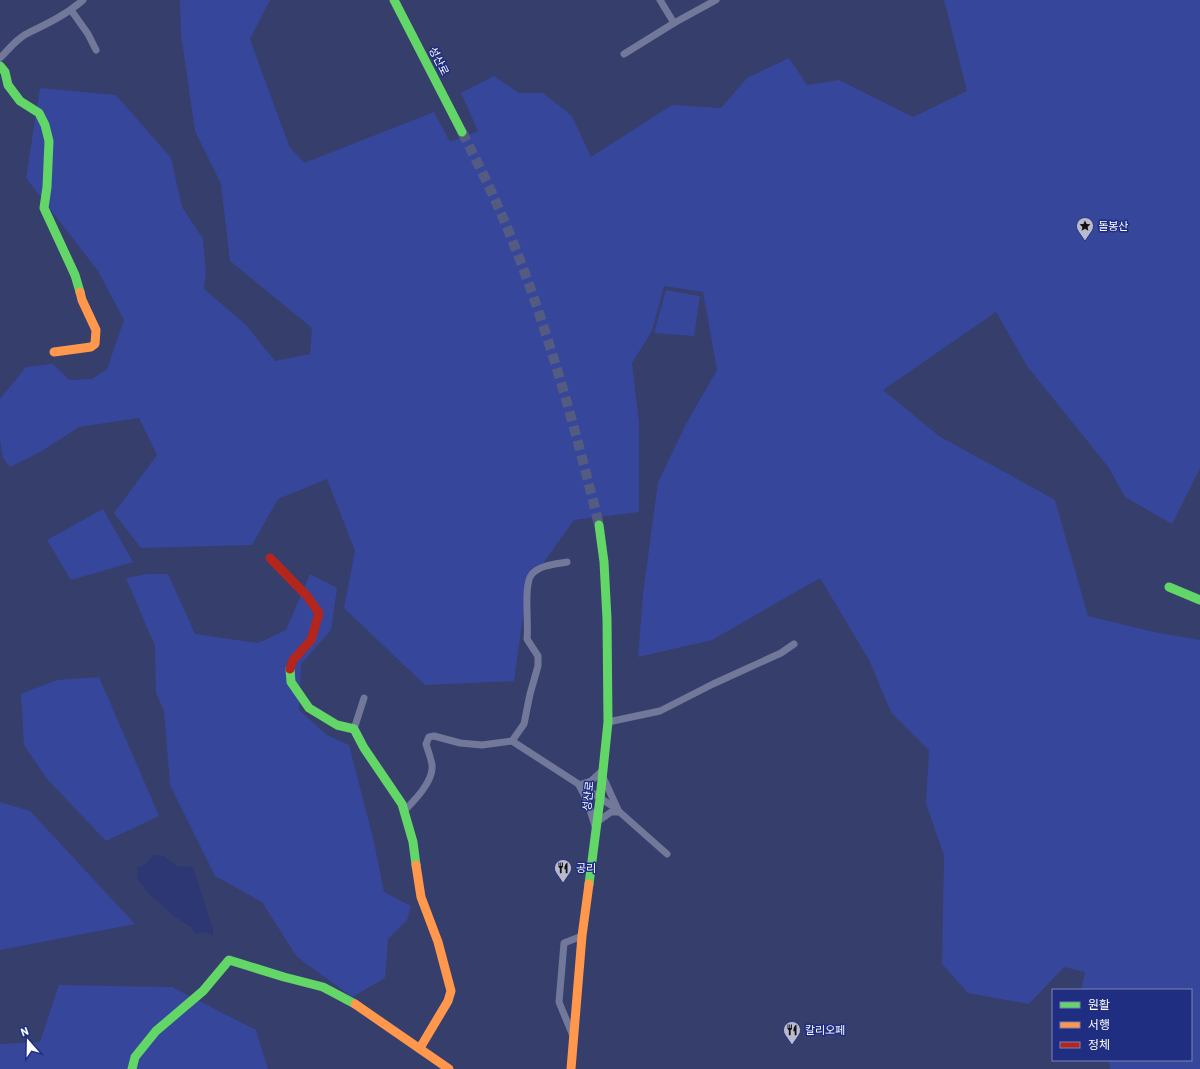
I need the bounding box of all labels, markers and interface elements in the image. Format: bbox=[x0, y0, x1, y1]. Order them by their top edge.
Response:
street label: 성산로 bbox=[427, 44, 452, 77]
place icon: 돌봉산 bbox=[1075, 216, 1095, 241]
place label: 돌봉산 bbox=[1098, 219, 1128, 232]
street label: 성산로 bbox=[579, 780, 596, 812]
restaurant icon: 공리 bbox=[553, 858, 573, 883]
place label: 공리 bbox=[576, 861, 596, 874]
legend bbox=[1052, 989, 1192, 1061]
text: 원활 bbox=[1088, 997, 1110, 1011]
text: 서행 bbox=[1088, 1017, 1110, 1031]
restaurant icon: 칼리오페 bbox=[782, 1020, 802, 1045]
north arrow bbox=[8, 1021, 48, 1061]
place label: 칼리오페 bbox=[805, 1023, 845, 1036]
text: N bbox=[19, 1024, 30, 1038]
text: 정체 bbox=[1088, 1037, 1110, 1051]

